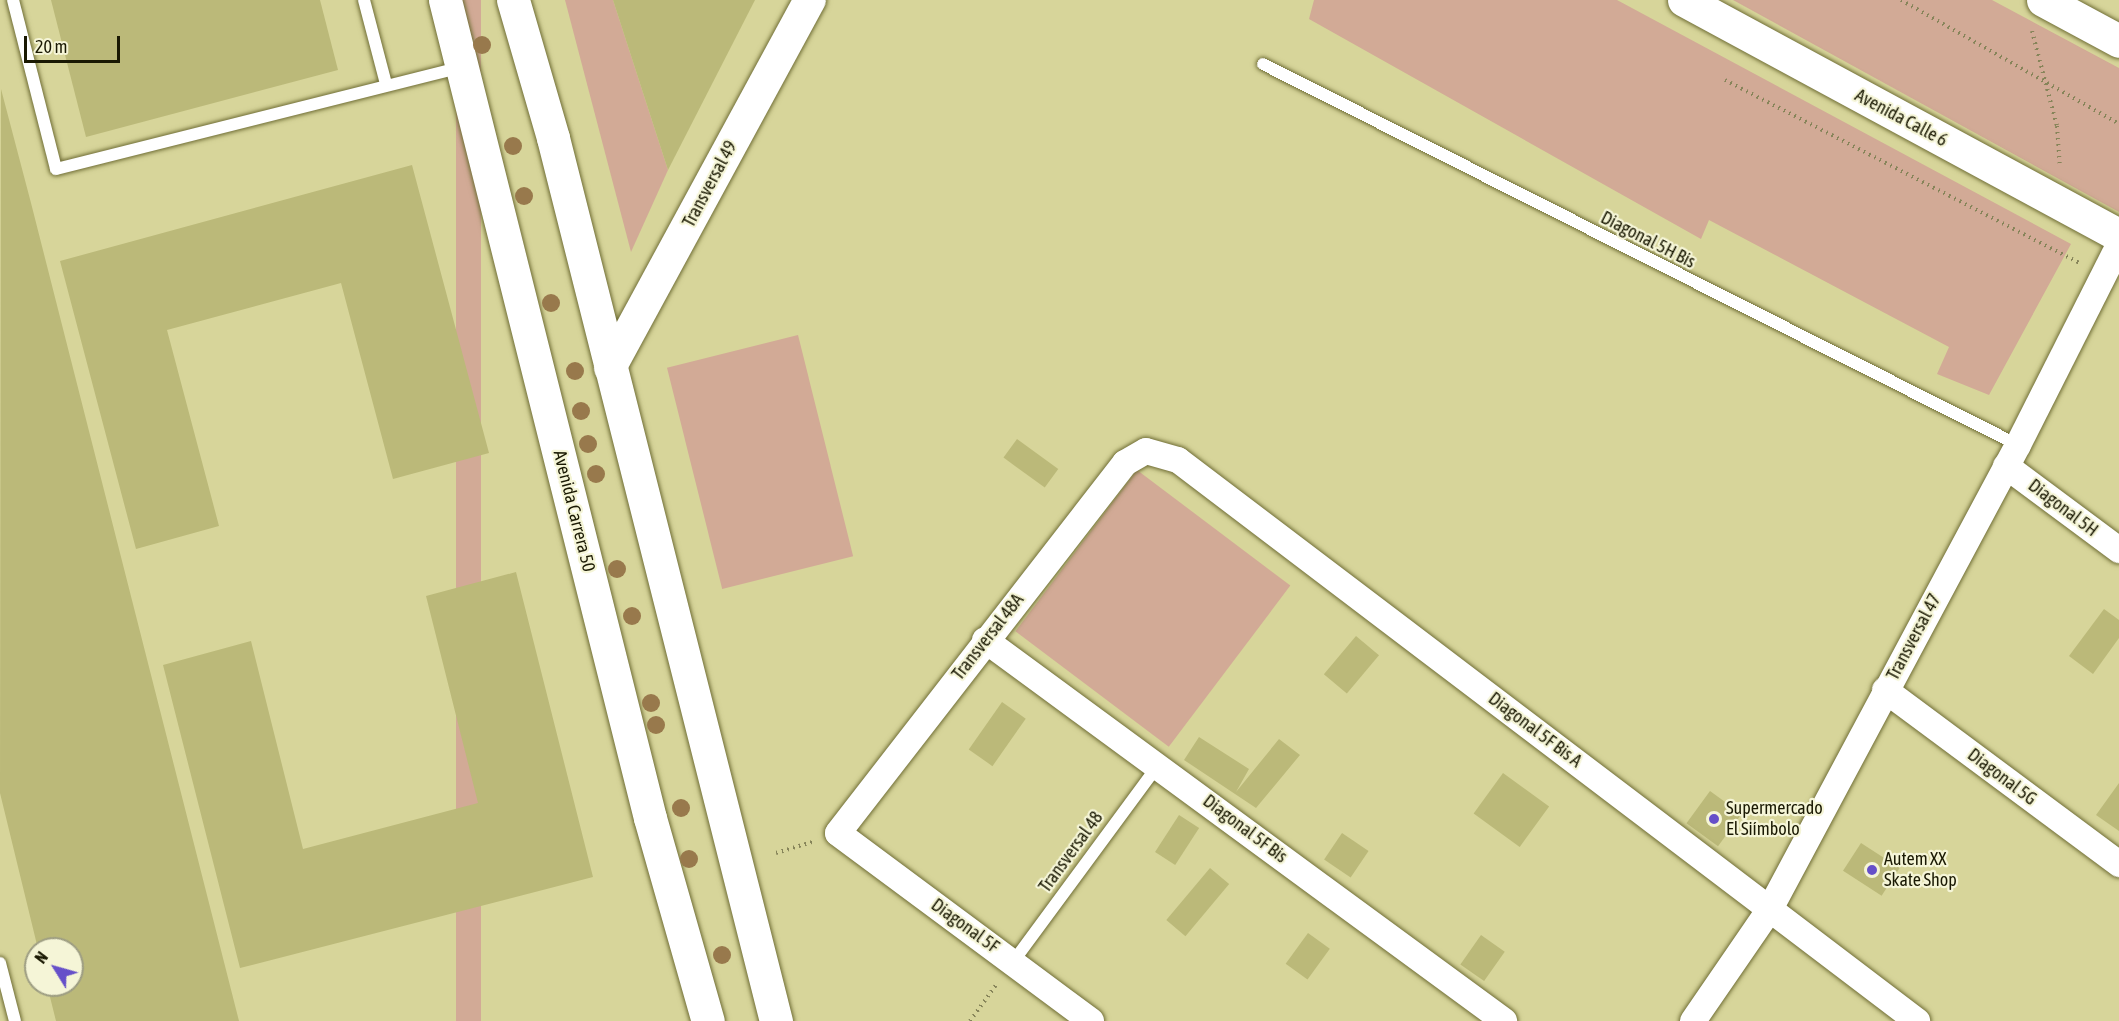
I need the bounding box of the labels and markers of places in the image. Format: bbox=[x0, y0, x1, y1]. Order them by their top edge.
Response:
place label: Supermercado El Siímbolo bbox=[1726, 798, 1823, 840]
marker: Supermercado El Siímbolo bbox=[1707, 812, 1721, 826]
place label: Autem XX Skate Shop bbox=[1884, 849, 1957, 892]
marker: Autem XX Skate Shop bbox=[1865, 863, 1879, 877]

